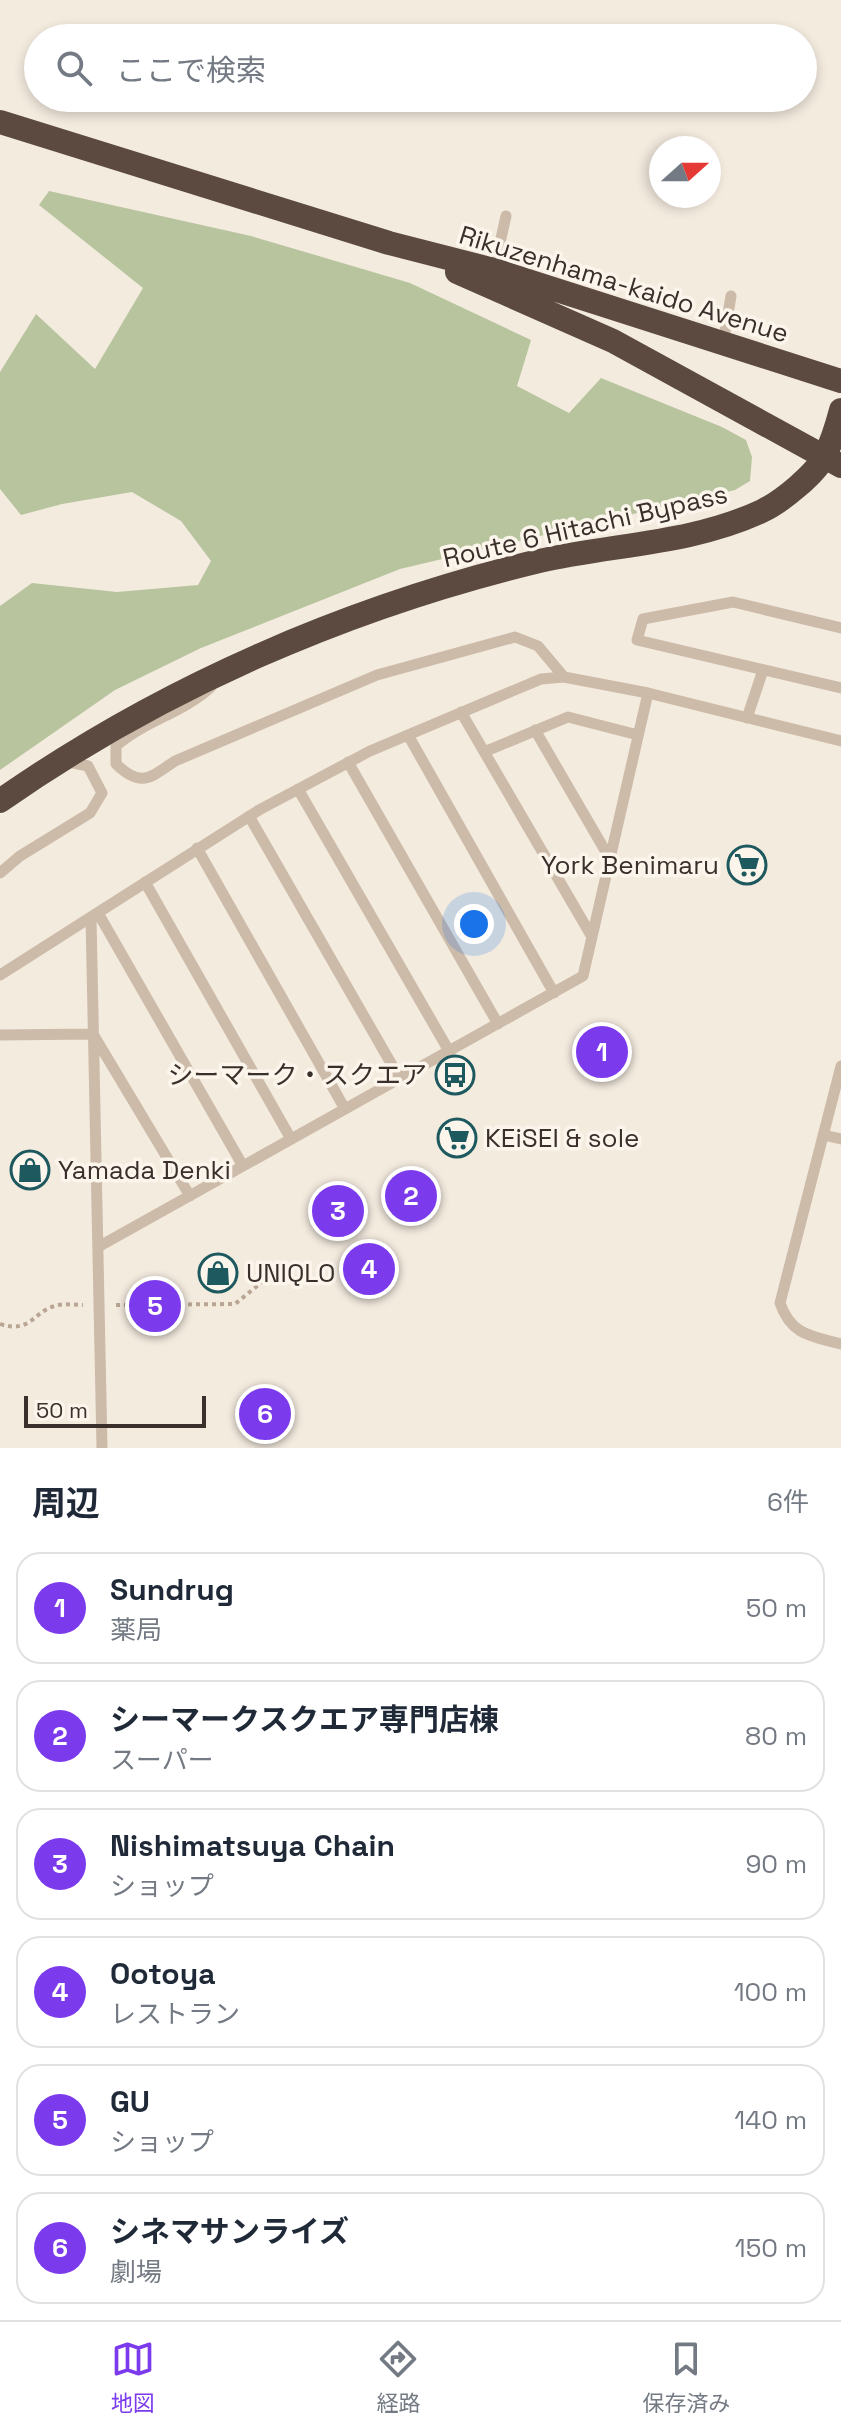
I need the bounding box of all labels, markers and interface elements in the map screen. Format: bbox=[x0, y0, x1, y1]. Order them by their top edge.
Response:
search box bbox=[24, 24, 817, 112]
icon: search bbox=[52, 46, 96, 90]
text: ここで検索 bbox=[116, 51, 266, 90]
north arrow bbox=[649, 136, 721, 208]
street label: Rikuzenhama-kaido Avenue bbox=[455, 218, 793, 350]
street label: Route 6 Hitachi Bypass bbox=[439, 477, 731, 575]
supermarket icon: York Benimaru bbox=[726, 844, 768, 886]
place label: York Benimaru bbox=[541, 848, 719, 882]
your location bbox=[454, 904, 494, 944]
pin: 1 bbox=[576, 1022, 628, 1082]
bus stop icon: シーマーク・スクエア bbox=[434, 1054, 476, 1096]
place label: シーマーク・スクエア bbox=[168, 1058, 427, 1092]
supermarket icon: KEiSEI & sole bbox=[436, 1117, 478, 1159]
place label: KEiSEI & sole bbox=[485, 1121, 639, 1155]
shop icon: Yamada Denki bbox=[9, 1149, 51, 1191]
place label: Yamada Denki bbox=[58, 1153, 231, 1187]
pin: 2 bbox=[385, 1166, 437, 1226]
pin: 3 bbox=[312, 1181, 364, 1241]
pin: 4 bbox=[343, 1239, 395, 1299]
shop icon: UNIQLO bbox=[197, 1252, 239, 1294]
place label: UNIQLO bbox=[246, 1256, 335, 1290]
pin: 5 bbox=[129, 1276, 181, 1336]
pin: 6 bbox=[239, 1384, 291, 1444]
scale bar bbox=[24, 1392, 206, 1428]
text: 50 m bbox=[36, 1396, 88, 1424]
text: 周辺 bbox=[32, 1482, 100, 1525]
text: 6件 bbox=[767, 1485, 809, 1519]
text: Sundrug bbox=[110, 1570, 234, 1609]
text: 1 bbox=[54, 1591, 66, 1625]
text: 50 m bbox=[746, 1591, 807, 1625]
text: 薬局 bbox=[110, 1613, 162, 1647]
text: シーマークスクエア専門店棟 bbox=[110, 1700, 499, 1739]
text: 2 bbox=[52, 1719, 68, 1753]
text: 80 m bbox=[745, 1719, 807, 1753]
text: スーパー bbox=[110, 1743, 214, 1777]
text: Nishimatsuya Chain bbox=[110, 1826, 395, 1865]
text: 3 bbox=[52, 1847, 68, 1881]
text: 90 m bbox=[745, 1847, 807, 1881]
text: ショップ bbox=[110, 1869, 214, 1903]
text: Ootoya bbox=[110, 1954, 215, 1993]
text: 4 bbox=[52, 1975, 68, 2009]
text: 100 m bbox=[734, 1975, 807, 2009]
text: レストラン bbox=[110, 1997, 240, 2031]
text: GU bbox=[110, 2082, 150, 2121]
text: 5 bbox=[52, 2103, 68, 2137]
text: 140 m bbox=[734, 2103, 807, 2137]
text: ショップ bbox=[110, 2125, 214, 2159]
text: シネマサンライズ bbox=[110, 2212, 349, 2251]
text: 6 bbox=[52, 2231, 68, 2265]
text: 150 m bbox=[735, 2231, 807, 2265]
text: 劇場 bbox=[110, 2255, 162, 2289]
tab: 地図 bbox=[111, 2337, 155, 2417]
tab: 経路 bbox=[376, 2337, 420, 2417]
tab: 保存済み bbox=[642, 2337, 730, 2417]

